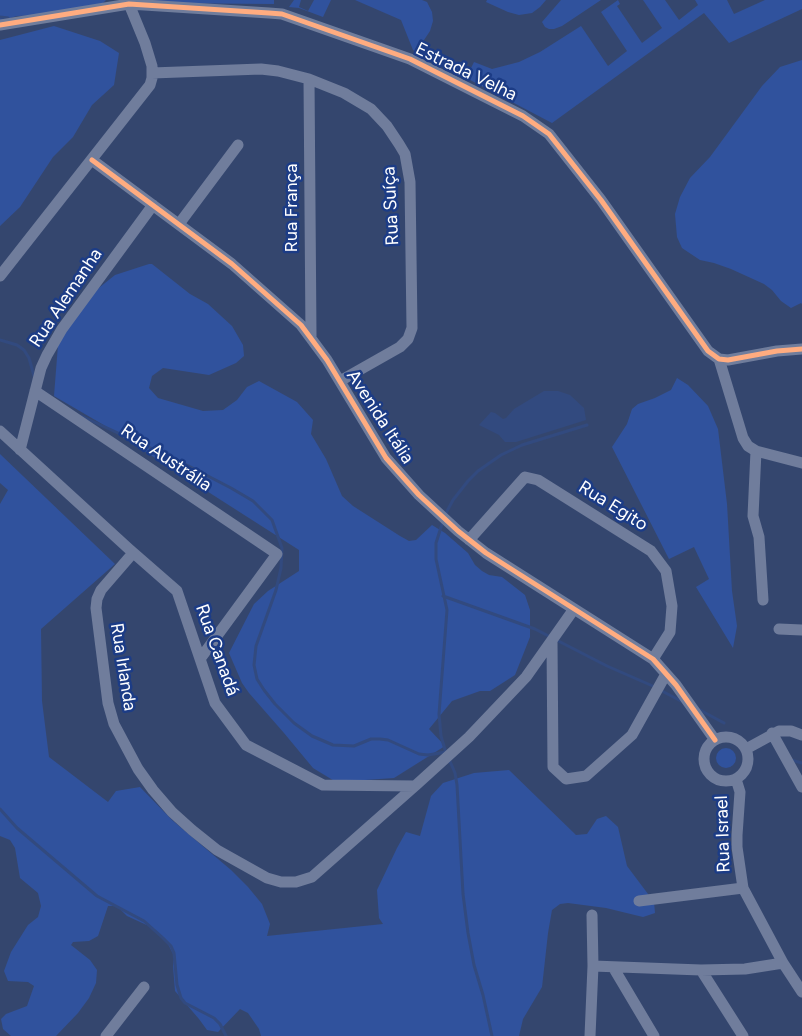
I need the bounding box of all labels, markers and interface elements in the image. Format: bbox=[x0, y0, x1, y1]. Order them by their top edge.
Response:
street label: Estrada Velha bbox=[412, 38, 520, 106]
street label: Rua França bbox=[281, 164, 303, 252]
street label: Rua Suíça bbox=[378, 166, 404, 246]
street label: Rua Alemanha bbox=[25, 244, 107, 352]
street label: Avenida Itália bbox=[342, 366, 418, 468]
street label: Rua Austrália bbox=[116, 420, 216, 496]
street label: Rua Egito bbox=[574, 476, 652, 536]
street label: Rua Canadá bbox=[190, 601, 244, 699]
street label: Rua Irlanda bbox=[105, 621, 141, 713]
street label: Rua Israel bbox=[711, 795, 735, 873]

